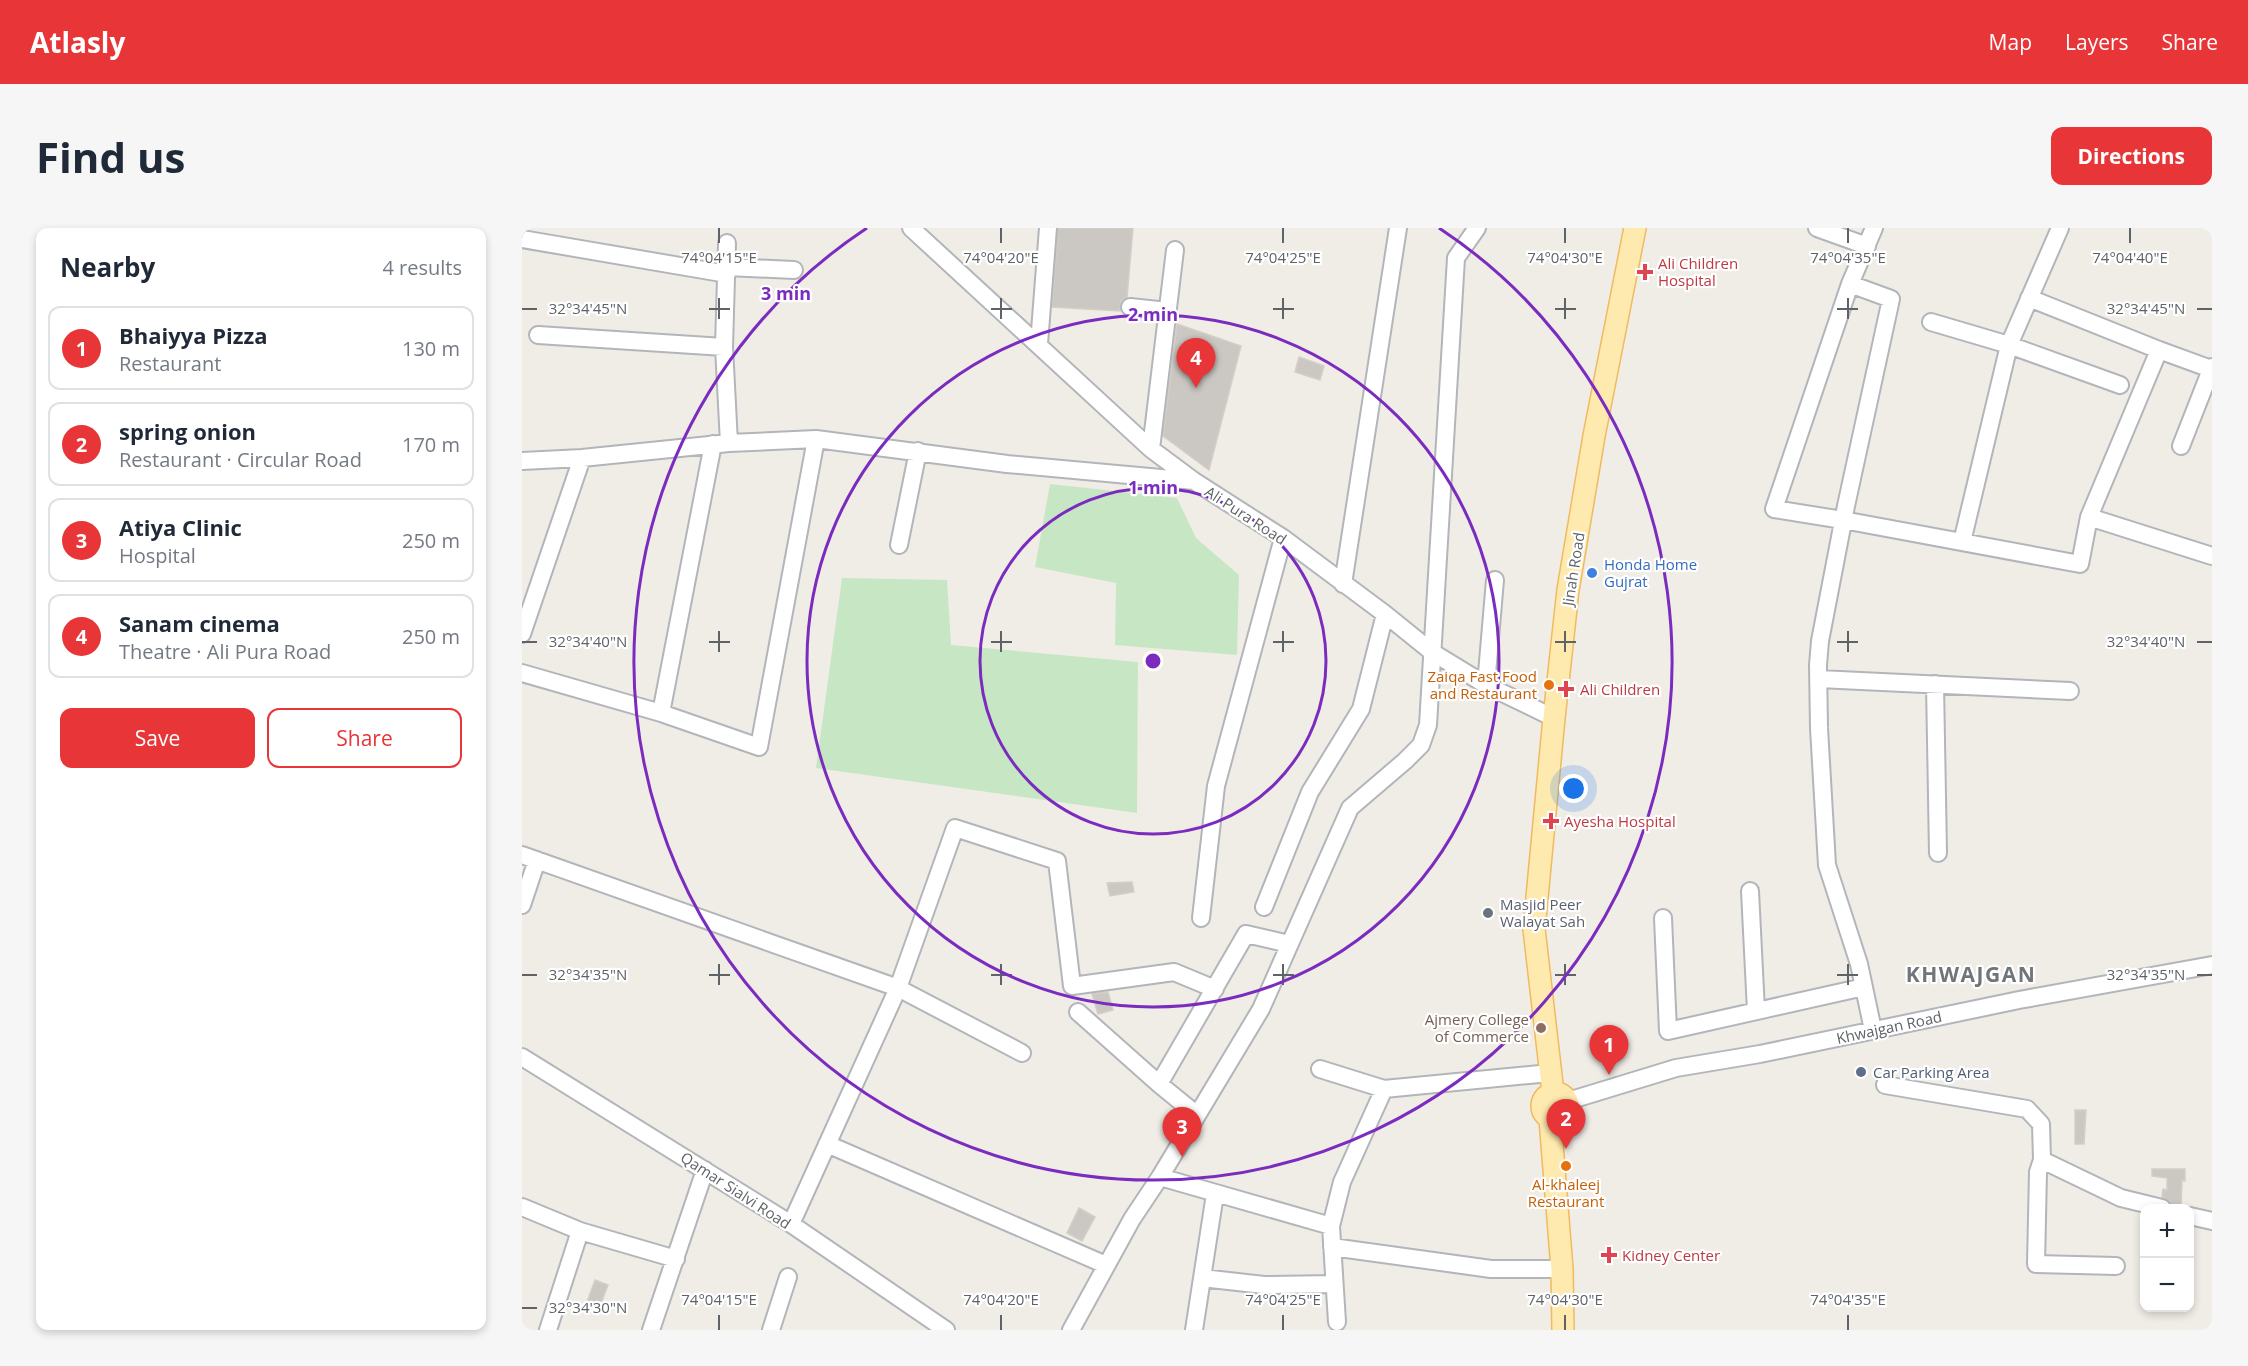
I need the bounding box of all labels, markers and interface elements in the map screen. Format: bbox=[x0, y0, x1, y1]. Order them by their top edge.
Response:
text: Atlasly bbox=[30, 23, 125, 61]
text: Map bbox=[1989, 28, 2032, 56]
text: Layers bbox=[2065, 28, 2129, 56]
text: Share bbox=[2162, 28, 2218, 56]
button: Directions bbox=[2051, 127, 2212, 185]
text: Find us bbox=[36, 128, 185, 185]
text: 74°04'15"E bbox=[681, 247, 757, 267]
text: 74°04'20"E bbox=[963, 247, 1039, 267]
text: 74°04'25"E bbox=[1245, 247, 1321, 267]
text: 74°04'30"E bbox=[1527, 247, 1603, 267]
text: 74°04'35"E bbox=[1810, 247, 1886, 267]
text: 74°04'40"E bbox=[2092, 247, 2168, 267]
text: Nearby bbox=[60, 249, 155, 285]
place label: Ali Children Hospital bbox=[1658, 253, 1738, 290]
text: 4 results bbox=[382, 254, 462, 281]
marker: Ali Children Hospital bbox=[1636, 263, 1654, 281]
text: 3 min bbox=[761, 281, 811, 305]
text: 32°34'45"N bbox=[549, 298, 627, 318]
text: 32°34'45"N bbox=[2107, 298, 2185, 318]
text: 2 min bbox=[1128, 302, 1178, 326]
text: Bhaiyya Pizza bbox=[119, 320, 268, 350]
text: 1 bbox=[76, 335, 87, 362]
text: 130 m bbox=[402, 335, 460, 362]
pin: 4 bbox=[1176, 338, 1216, 388]
text: Restaurant bbox=[119, 350, 221, 377]
text: spring onion bbox=[119, 416, 256, 446]
text: 2 bbox=[76, 431, 87, 458]
text: 170 m bbox=[402, 431, 460, 458]
text: Restaurant · Circular Road bbox=[119, 446, 362, 473]
text: 1 min bbox=[1128, 475, 1178, 499]
street label: Ali Pura Road bbox=[1201, 481, 1291, 549]
text: Atiya Clinic bbox=[119, 512, 242, 542]
text: 3 bbox=[76, 527, 87, 554]
text: 250 m bbox=[402, 527, 460, 554]
street label: Jinah Road bbox=[1557, 531, 1589, 609]
text: Hospital bbox=[119, 542, 196, 569]
place label: Honda Home Gujrat bbox=[1604, 554, 1697, 591]
marker: Honda Home Gujrat bbox=[1585, 566, 1599, 580]
text: Sanam cinema bbox=[119, 608, 280, 638]
text: 4 bbox=[76, 623, 87, 650]
text: 250 m bbox=[402, 623, 460, 650]
text: 32°34'40"N bbox=[549, 631, 627, 651]
text: 32°34'40"N bbox=[2107, 631, 2185, 651]
text: Theatre · Ali Pura Road bbox=[119, 638, 331, 665]
centre of rings bbox=[1143, 651, 1163, 671]
place label: Zaiqa Fast Food and Restaurant bbox=[1427, 666, 1537, 703]
marker: Zaiqa Fast Food and Restaurant bbox=[1542, 678, 1556, 692]
place label: Ali Children bbox=[1580, 679, 1660, 699]
marker: Ali Children bbox=[1557, 680, 1575, 698]
button: Save bbox=[60, 708, 255, 768]
button: Share bbox=[267, 708, 462, 768]
your location bbox=[1559, 774, 1588, 803]
place label: Ayesha Hospital bbox=[1564, 811, 1676, 831]
marker: Ayesha Hospital bbox=[1542, 812, 1560, 830]
place label: Masjid Peer Walayat Sah bbox=[1500, 894, 1585, 931]
marker: Masjid Peer Walayat Sah bbox=[1481, 906, 1495, 920]
district label: KHWAJGAN bbox=[1906, 960, 2036, 988]
text: 32°34'35"N bbox=[549, 964, 627, 984]
text: 32°34'35"N bbox=[2107, 964, 2185, 984]
street label: Khwajgan Road bbox=[1834, 1006, 1944, 1048]
place label: Ajmery College of Commerce bbox=[1425, 1009, 1529, 1046]
marker: Ajmery College of Commerce bbox=[1534, 1021, 1548, 1035]
pin: 1 bbox=[1590, 1026, 1628, 1075]
place label: Car Parking Area bbox=[1873, 1062, 1990, 1082]
marker: Car Parking Area bbox=[1854, 1065, 1868, 1079]
pin: 2 bbox=[1546, 1100, 1586, 1149]
pin: 3 bbox=[1162, 1108, 1202, 1157]
street label: Qamar Sialvi Road bbox=[677, 1147, 795, 1233]
marker: Al-khaleej Restaurant bbox=[1559, 1159, 1573, 1173]
place label: Al-khaleej Restaurant bbox=[1528, 1174, 1604, 1211]
map controls bbox=[2140, 1204, 2194, 1312]
button: + bbox=[2140, 1204, 2194, 1258]
place label: Kidney Center bbox=[1622, 1245, 1720, 1265]
marker: Kidney Center bbox=[1600, 1246, 1618, 1264]
button: − bbox=[2140, 1258, 2194, 1312]
text: 74°04'15"E bbox=[681, 1289, 757, 1309]
text: 74°04'20"E bbox=[963, 1289, 1039, 1309]
text: 74°04'25"E bbox=[1245, 1289, 1321, 1309]
text: 74°04'30"E bbox=[1527, 1289, 1603, 1309]
text: 74°04'35"E bbox=[1810, 1289, 1886, 1309]
text: 32°34'30"N bbox=[549, 1297, 627, 1317]

